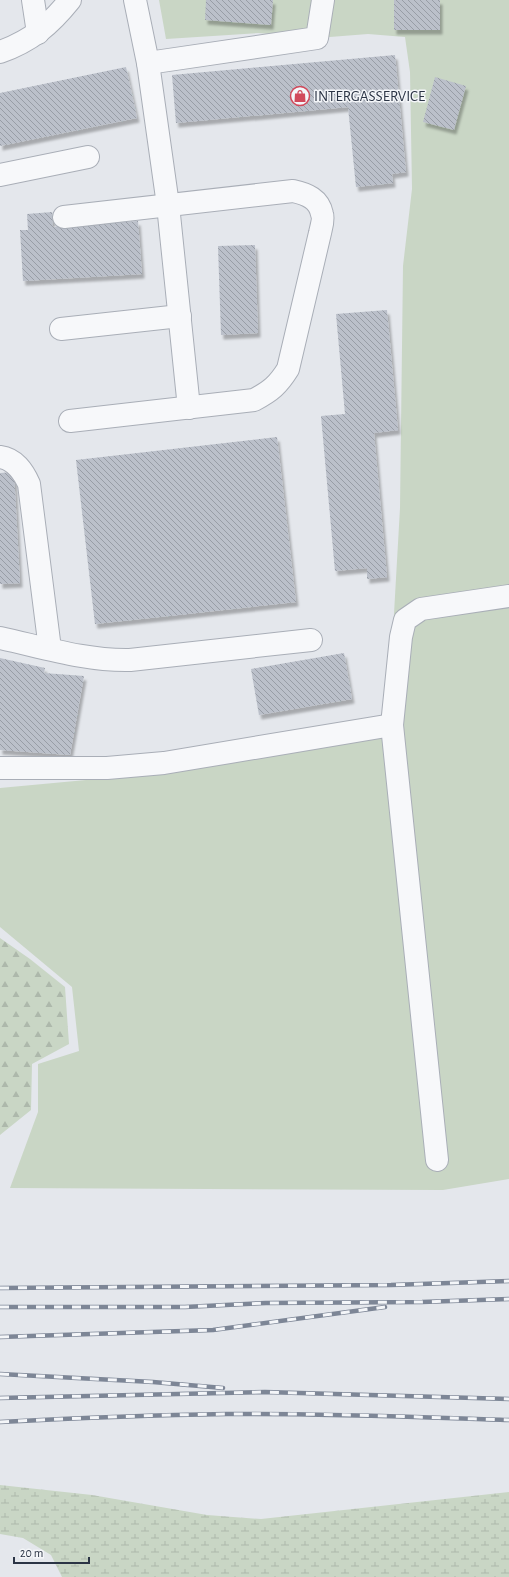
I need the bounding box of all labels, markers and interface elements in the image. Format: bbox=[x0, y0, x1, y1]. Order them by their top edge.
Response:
shop icon: INTERGASSERVICE bbox=[289, 85, 311, 107]
place label: INTERGASSERVICE bbox=[314, 89, 425, 104]
scale bar bbox=[14, 1539, 89, 1565]
text: 20 m bbox=[20, 1547, 43, 1559]

